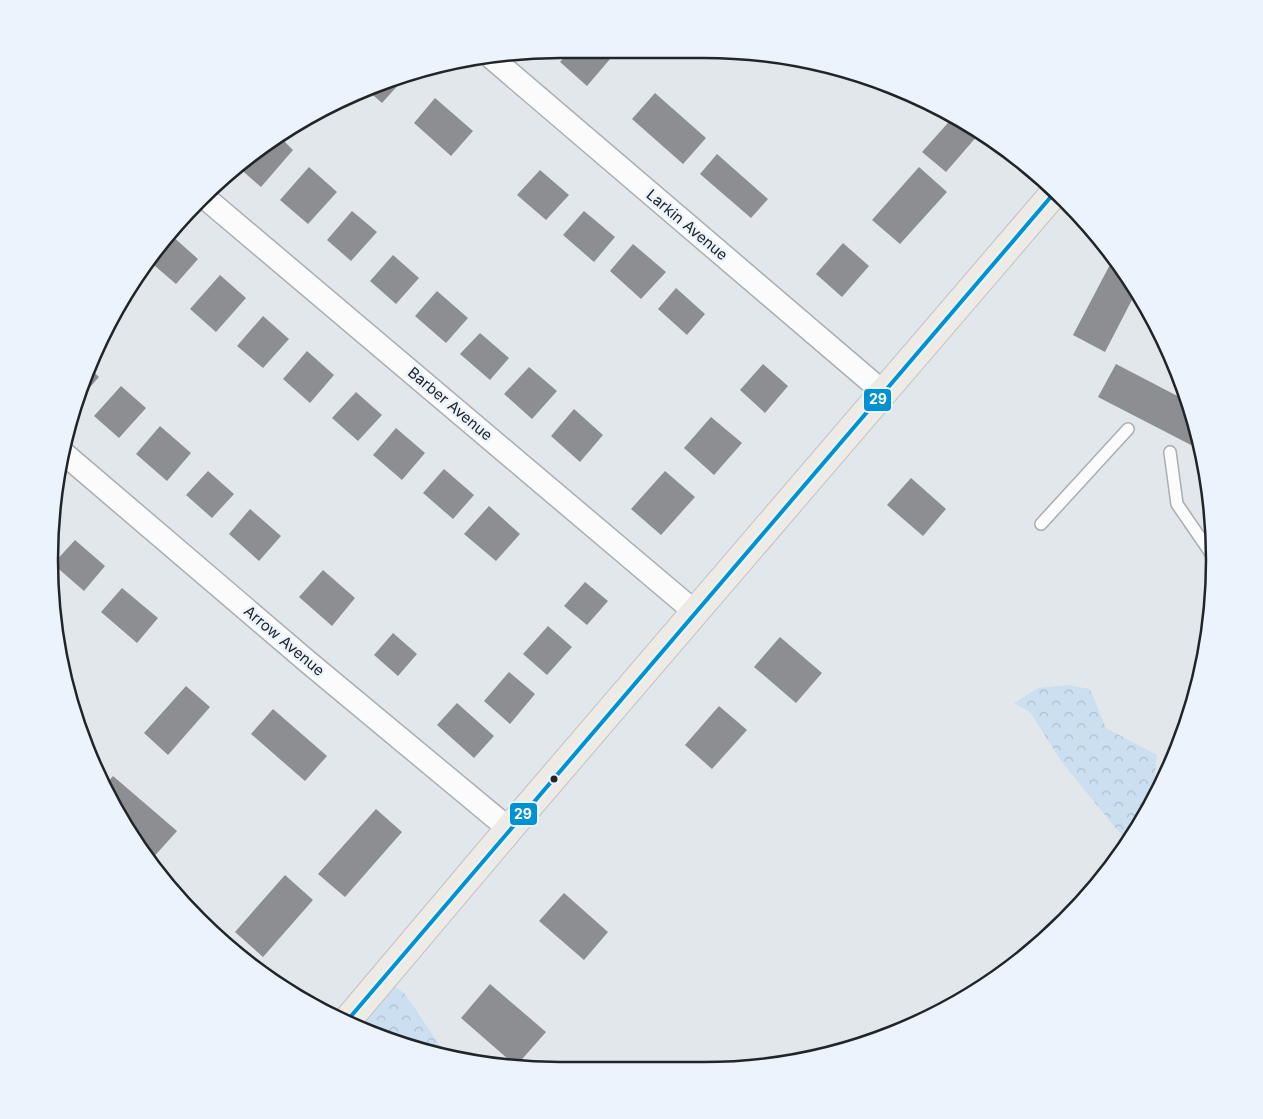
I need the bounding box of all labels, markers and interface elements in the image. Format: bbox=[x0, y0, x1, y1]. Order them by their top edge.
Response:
street label: Larkin Avenue bbox=[643, 185, 732, 264]
street label: Barber Avenue bbox=[404, 363, 496, 445]
line badge: 29 bbox=[863, 388, 892, 412]
text: 29 bbox=[869, 390, 887, 407]
street label: Arrow Avenue bbox=[240, 601, 329, 680]
unlabelled marker bbox=[549, 774, 559, 784]
line badge: 29 bbox=[509, 802, 538, 826]
text: 29 bbox=[514, 805, 532, 822]

